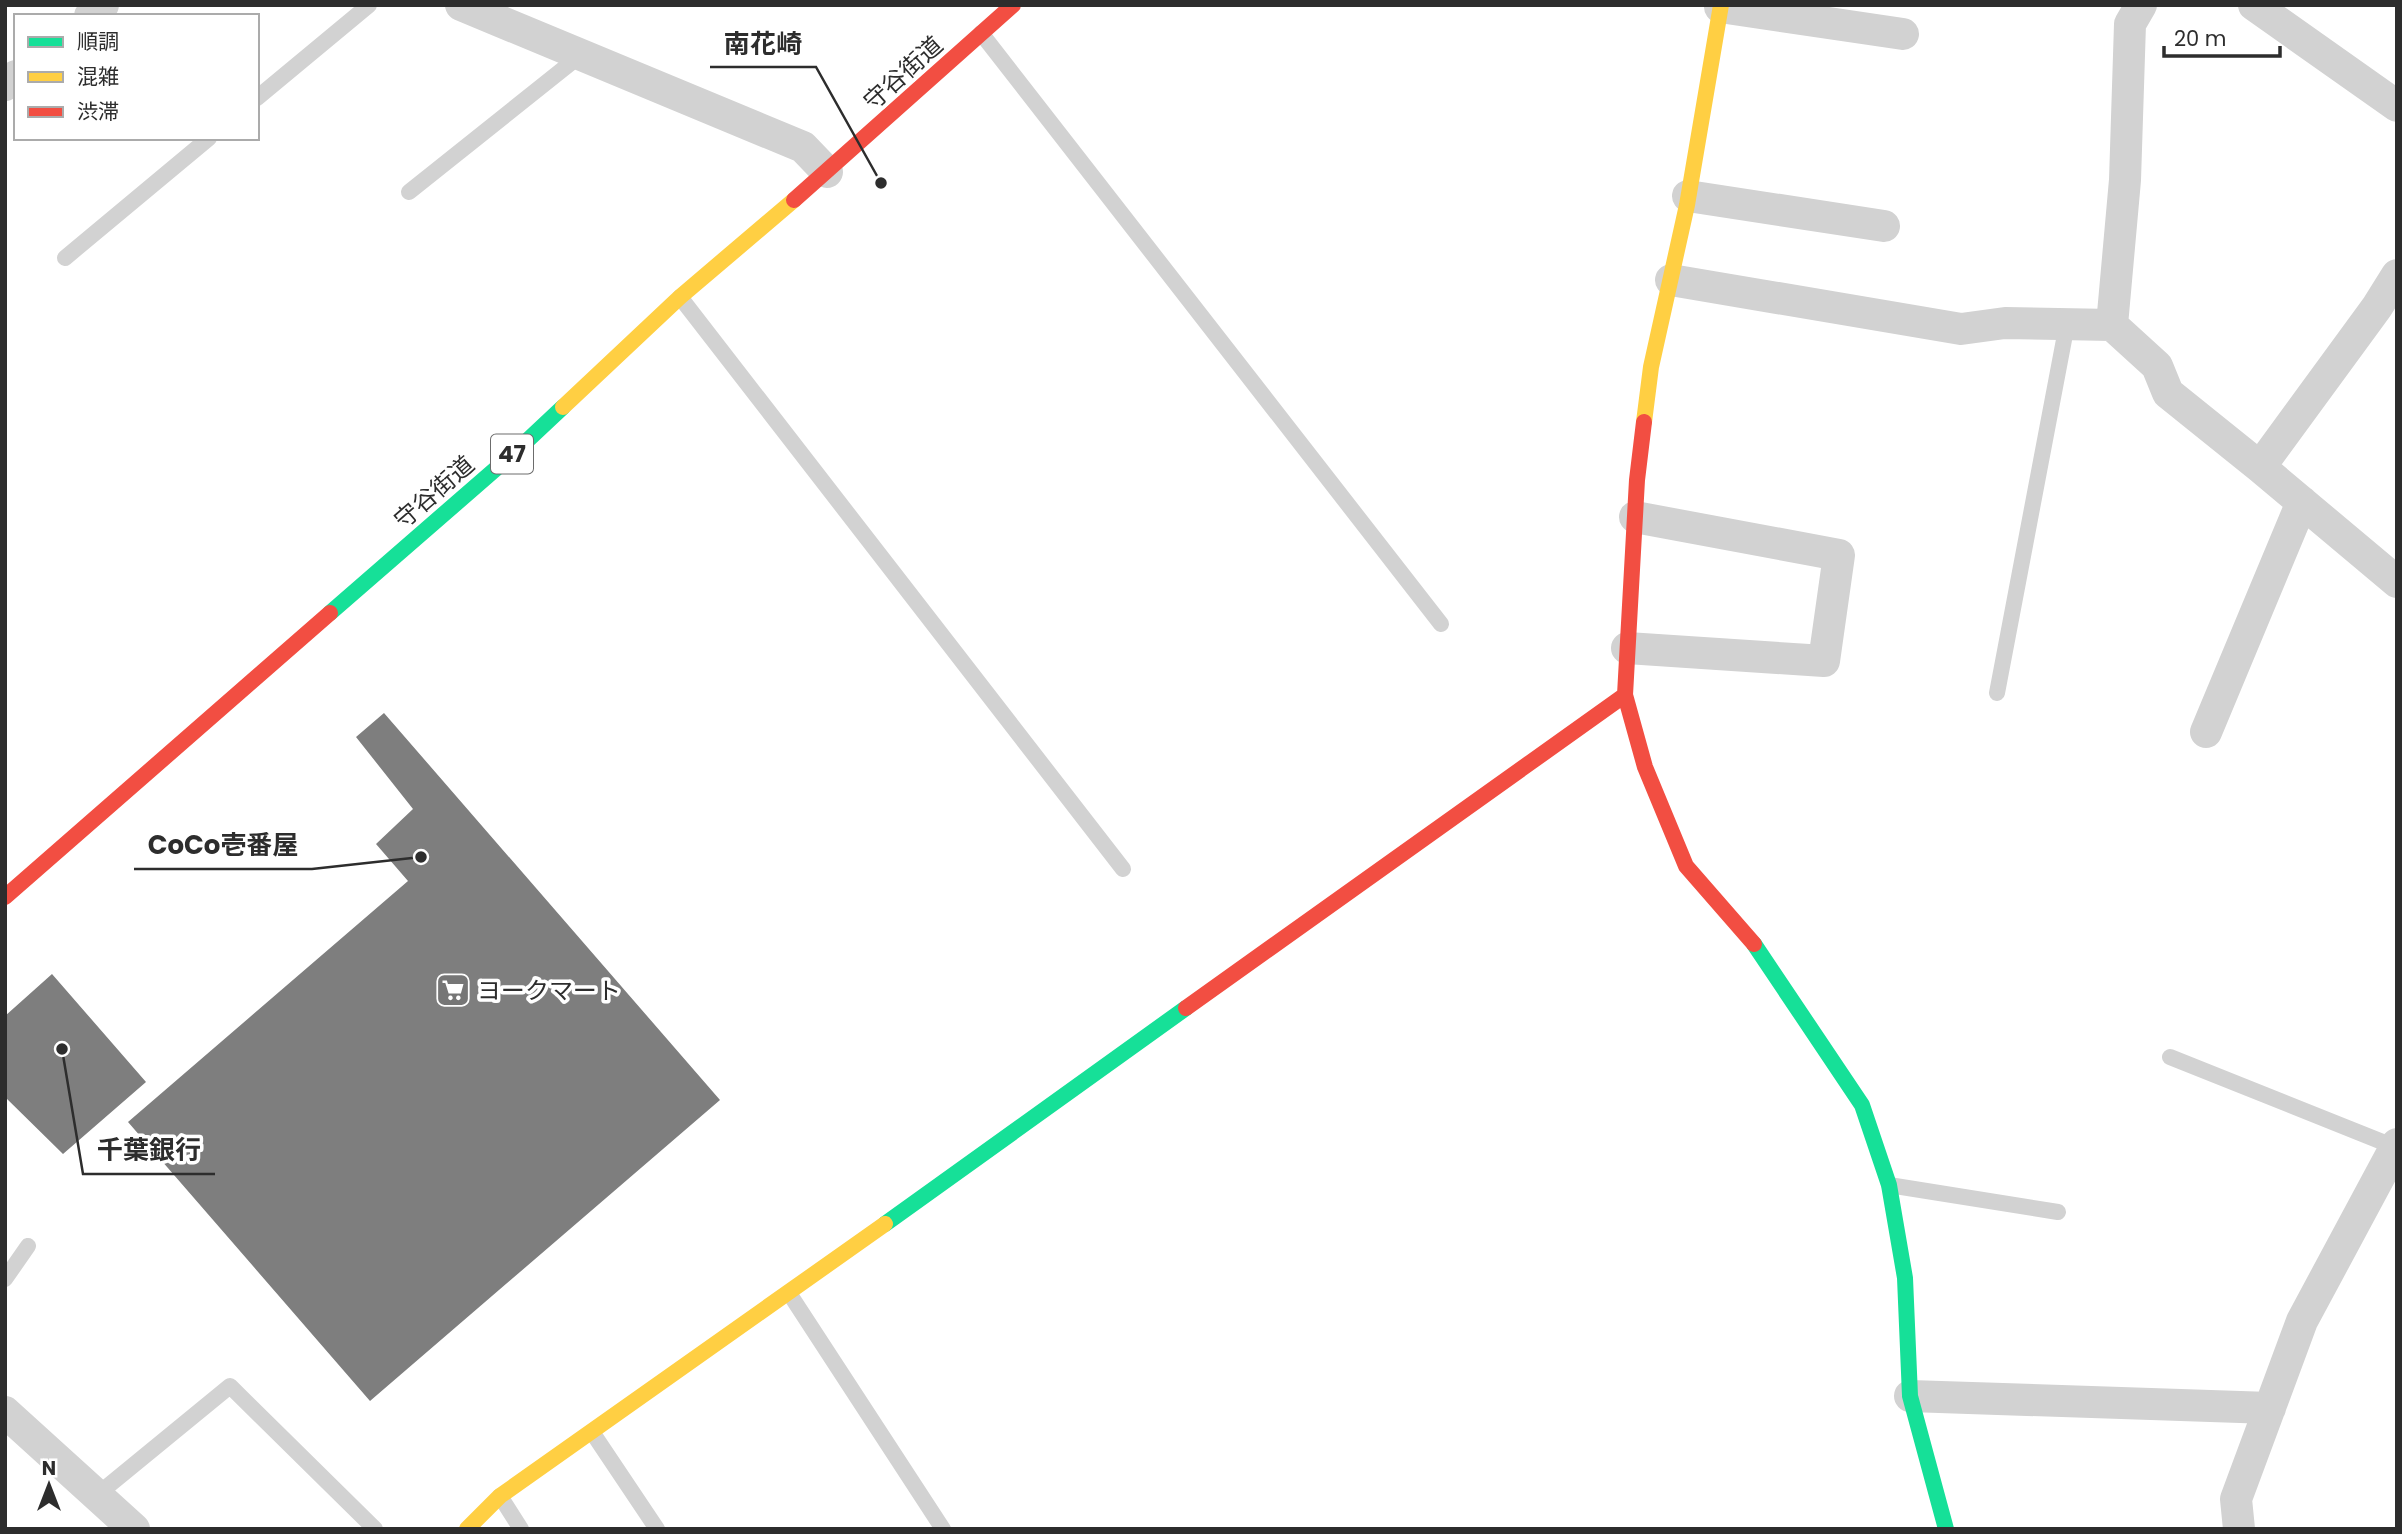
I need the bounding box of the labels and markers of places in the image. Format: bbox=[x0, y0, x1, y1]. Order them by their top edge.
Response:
callout: 南花崎 bbox=[710, 20, 816, 67]
callout: CoCo壱番屋 bbox=[134, 822, 312, 869]
supermarket icon: ヨークマート bbox=[434, 971, 472, 1009]
place label: ヨークマート bbox=[477, 974, 621, 1007]
callout: 千葉銀行 bbox=[83, 1127, 215, 1174]

